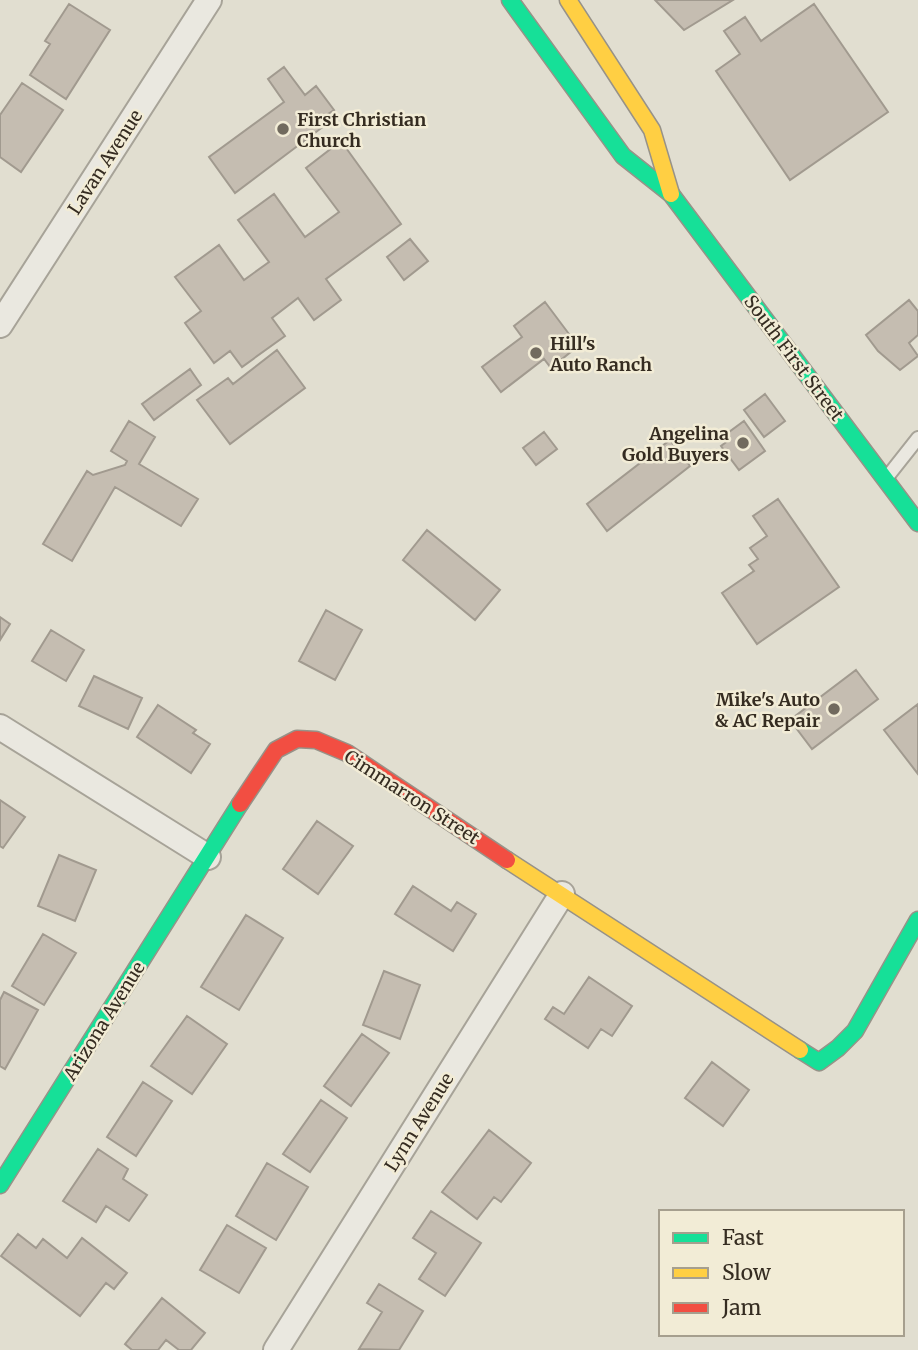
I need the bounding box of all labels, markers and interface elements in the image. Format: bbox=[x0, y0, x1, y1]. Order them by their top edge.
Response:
street label: Lavan Avenue bbox=[63, 105, 147, 219]
place label: First Christian Church bbox=[297, 108, 426, 152]
marker: First Christian Church bbox=[275, 121, 291, 137]
street label: South First Street bbox=[739, 291, 849, 425]
place label: Hill's Auto Ranch bbox=[549, 332, 652, 376]
marker: Hill's Auto Ranch bbox=[528, 345, 544, 361]
place label: Angelina Gold Buyers bbox=[622, 422, 729, 466]
marker: Angelina Gold Buyers bbox=[735, 435, 751, 451]
place label: Mike's Auto & AC Repair bbox=[715, 688, 820, 732]
marker: Mike's Auto & AC Repair bbox=[826, 701, 842, 717]
street label: Cimmarron Street bbox=[340, 745, 484, 849]
street label: Arizona Avenue bbox=[58, 957, 150, 1086]
street label: Lynn Avenue bbox=[380, 1068, 458, 1176]
legend bbox=[659, 1210, 904, 1336]
text: Fast bbox=[722, 1224, 764, 1251]
text: Slow bbox=[722, 1259, 771, 1286]
text: Jam bbox=[721, 1294, 761, 1321]

